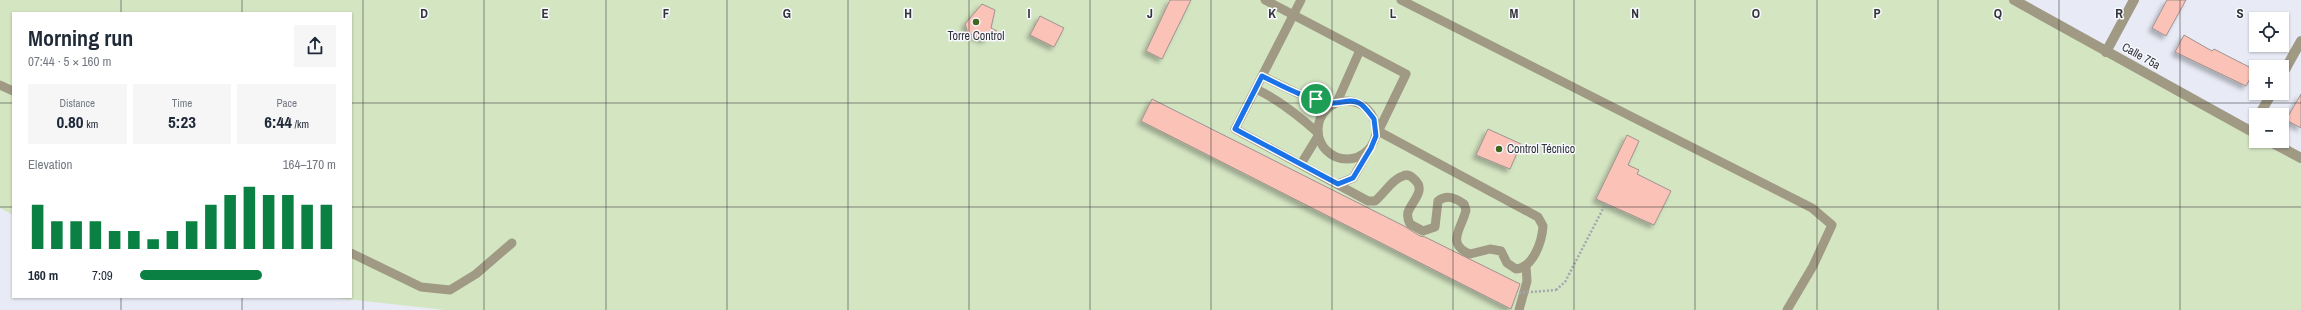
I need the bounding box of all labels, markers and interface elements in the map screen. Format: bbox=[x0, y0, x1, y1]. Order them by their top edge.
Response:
text: D bbox=[420, 5, 428, 22]
text: E bbox=[541, 5, 549, 22]
text: F bbox=[663, 5, 670, 22]
text: G bbox=[783, 5, 791, 22]
text: H bbox=[904, 5, 912, 22]
text: I bbox=[1028, 5, 1031, 22]
text: J bbox=[1147, 5, 1153, 22]
text: K bbox=[1268, 5, 1276, 22]
text: L bbox=[1390, 5, 1397, 22]
text: M bbox=[1510, 5, 1519, 22]
text: N bbox=[1631, 5, 1639, 22]
text: O bbox=[1752, 5, 1760, 22]
text: P bbox=[1873, 5, 1881, 22]
text: Q bbox=[1994, 5, 2002, 22]
text: R bbox=[2115, 5, 2123, 22]
text: S bbox=[2236, 5, 2244, 22]
map controls bbox=[2249, 12, 2289, 148]
button: locate bbox=[2249, 12, 2289, 52]
marker: Torre Control bbox=[971, 17, 981, 27]
text: Morning run bbox=[28, 23, 133, 53]
button: share bbox=[294, 25, 336, 67]
place label: Torre Control bbox=[948, 28, 1004, 44]
street label: Calle 75a bbox=[2119, 39, 2164, 73]
text: 07:44 · 5 × 160 m bbox=[28, 53, 111, 70]
button: + bbox=[2249, 60, 2289, 100]
pin bbox=[1299, 82, 1333, 116]
icon: arrive bbox=[1305, 88, 1327, 110]
text: Distance bbox=[60, 96, 95, 110]
text: Time bbox=[172, 96, 192, 110]
text: Pace bbox=[276, 96, 297, 110]
button: − bbox=[2249, 108, 2289, 148]
text: 0.80 bbox=[56, 110, 84, 133]
text: 5:23 bbox=[168, 110, 196, 133]
text: 6:44 bbox=[264, 110, 292, 133]
text: km bbox=[84, 117, 98, 131]
text: /km bbox=[292, 117, 309, 131]
place label: Control Técnico bbox=[1507, 141, 1575, 157]
marker: Control Técnico bbox=[1494, 144, 1504, 154]
text: Elevation bbox=[28, 156, 72, 173]
text: 164–170 m bbox=[283, 156, 336, 173]
text: 160 m bbox=[28, 267, 58, 284]
text: 7:09 bbox=[92, 267, 113, 284]

